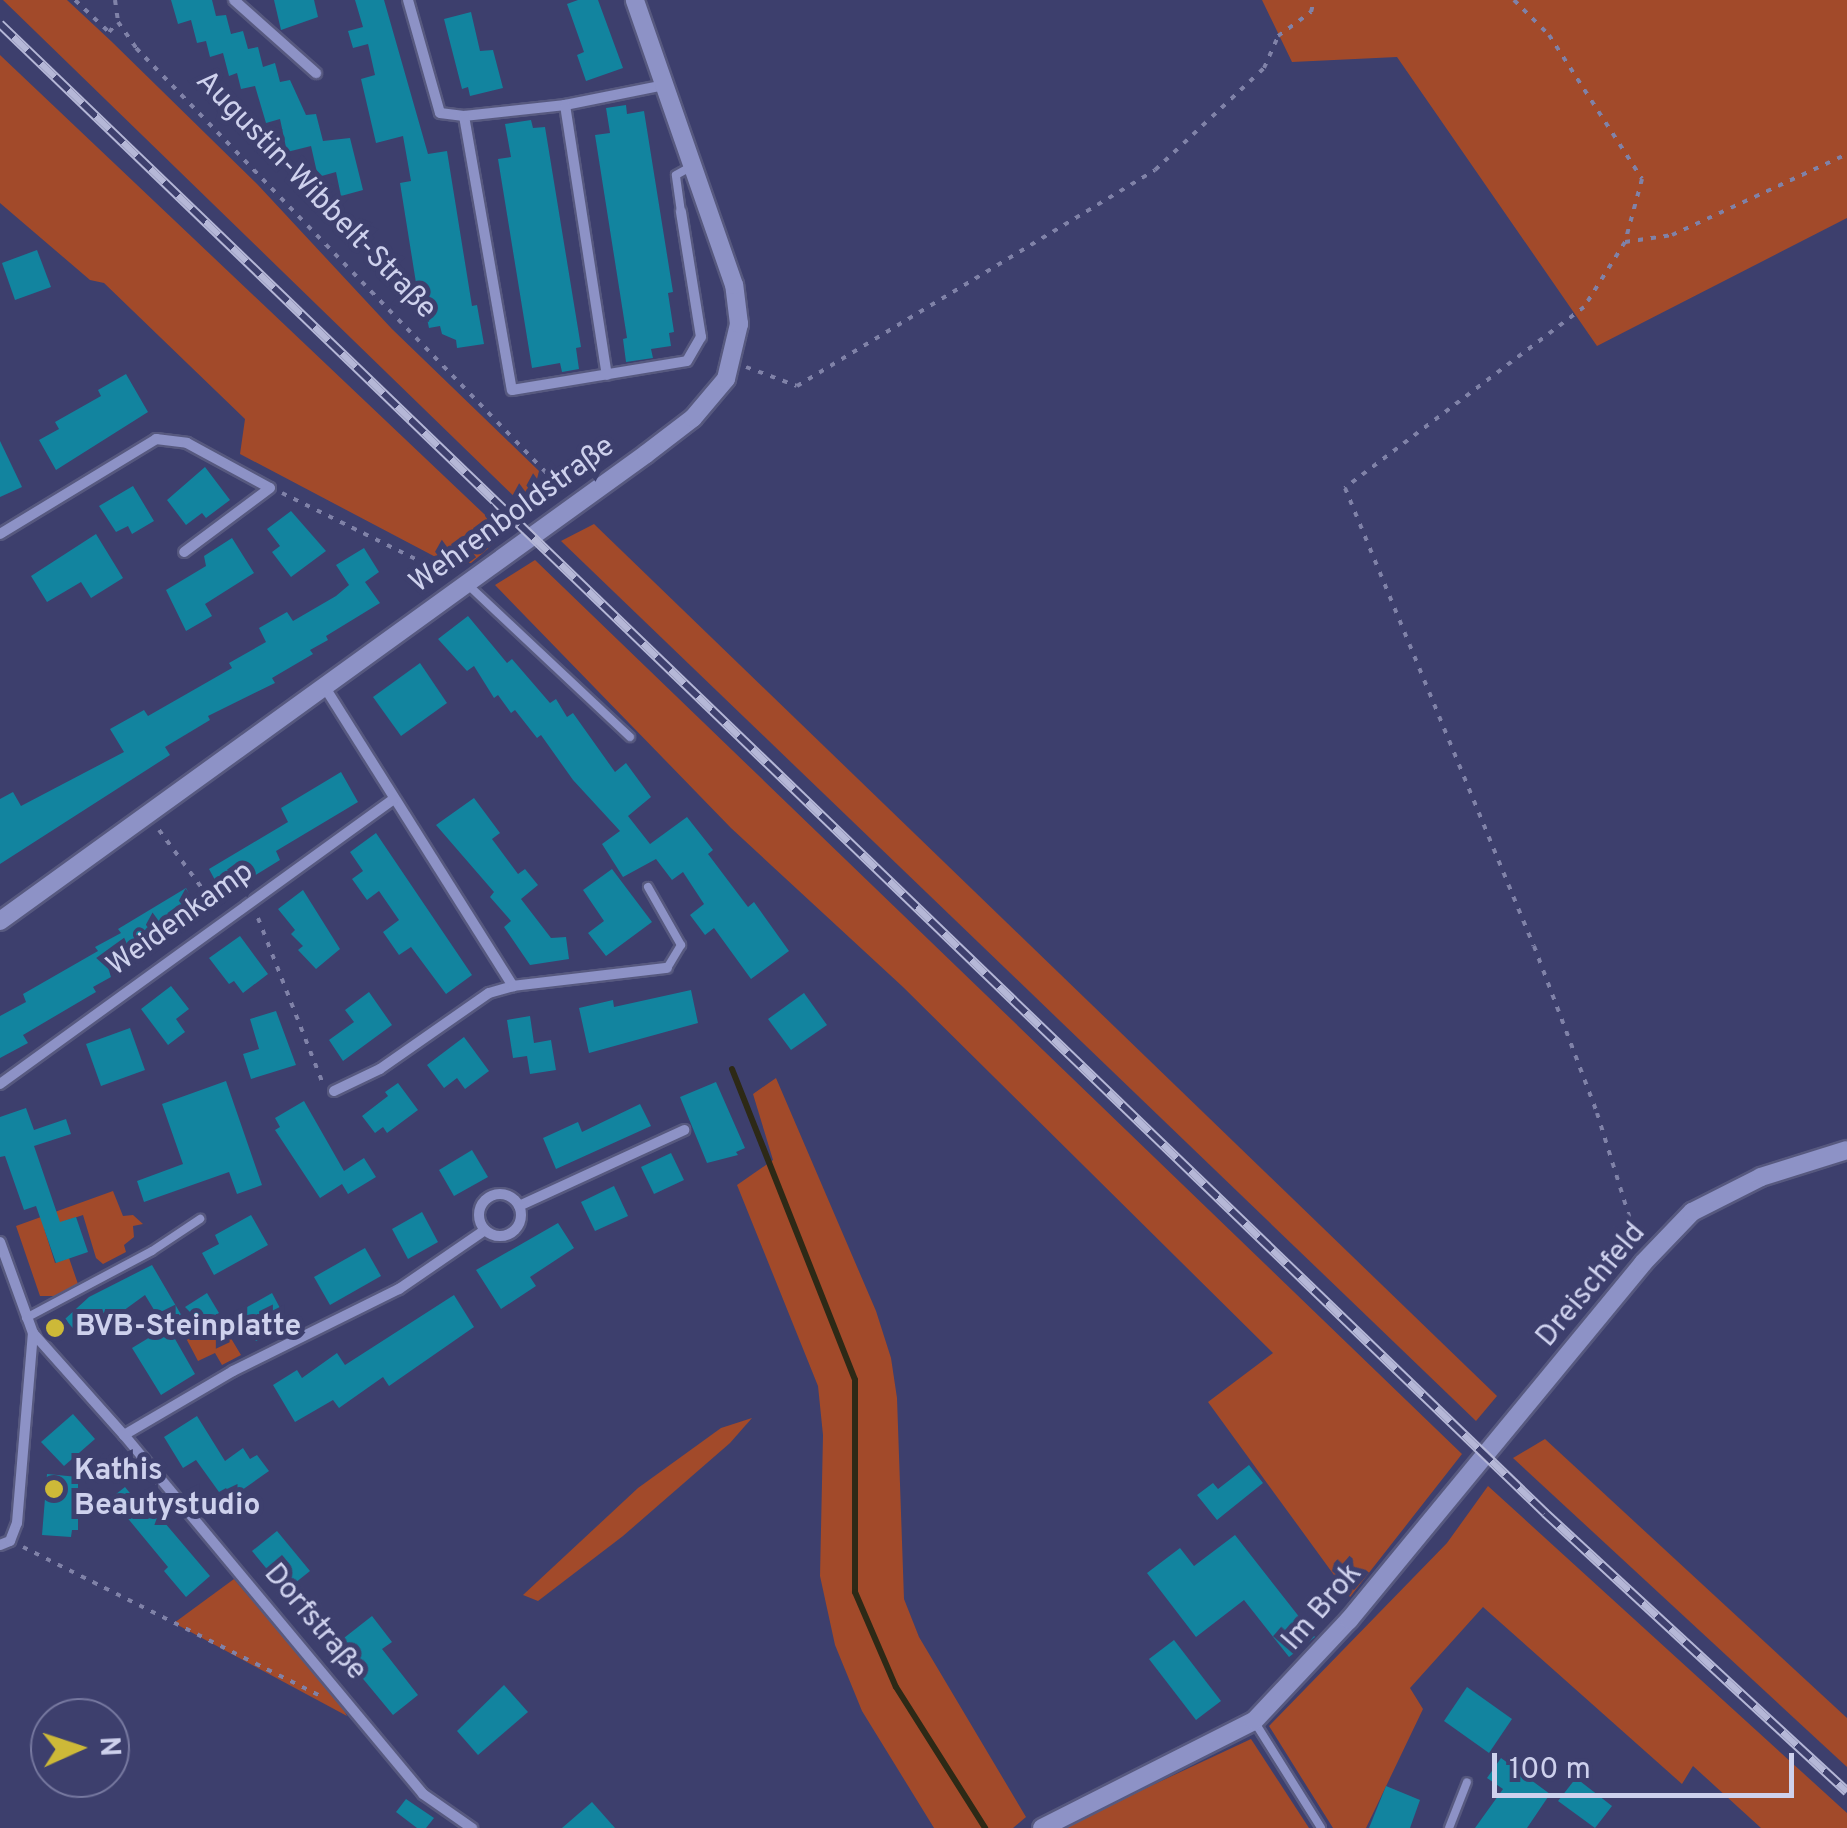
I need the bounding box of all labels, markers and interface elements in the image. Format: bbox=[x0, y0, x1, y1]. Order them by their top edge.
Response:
street label: Augustin-Wibbelt-Straße bbox=[187, 64, 443, 328]
street label: Wehrenboldstraße bbox=[404, 430, 622, 602]
street label: Weidenkamp bbox=[101, 855, 261, 985]
street label: Dreischfeld bbox=[1530, 1217, 1654, 1355]
place label: BVB-Steinplatte bbox=[75, 1310, 301, 1346]
marker: BVB-Steinplatte bbox=[44, 1317, 66, 1339]
place label: Kathis Beautystudio bbox=[74, 1454, 260, 1524]
marker: Kathis Beautystudio bbox=[43, 1478, 65, 1500]
street label: Dorfstraße bbox=[255, 1557, 373, 1689]
street label: Im Brok bbox=[1275, 1557, 1371, 1659]
north arrow bbox=[30, 1698, 130, 1798]
scale bar bbox=[1497, 1733, 1800, 1795]
text: N bbox=[89, 1736, 126, 1758]
text: 100 m bbox=[1509, 1752, 1591, 1789]

